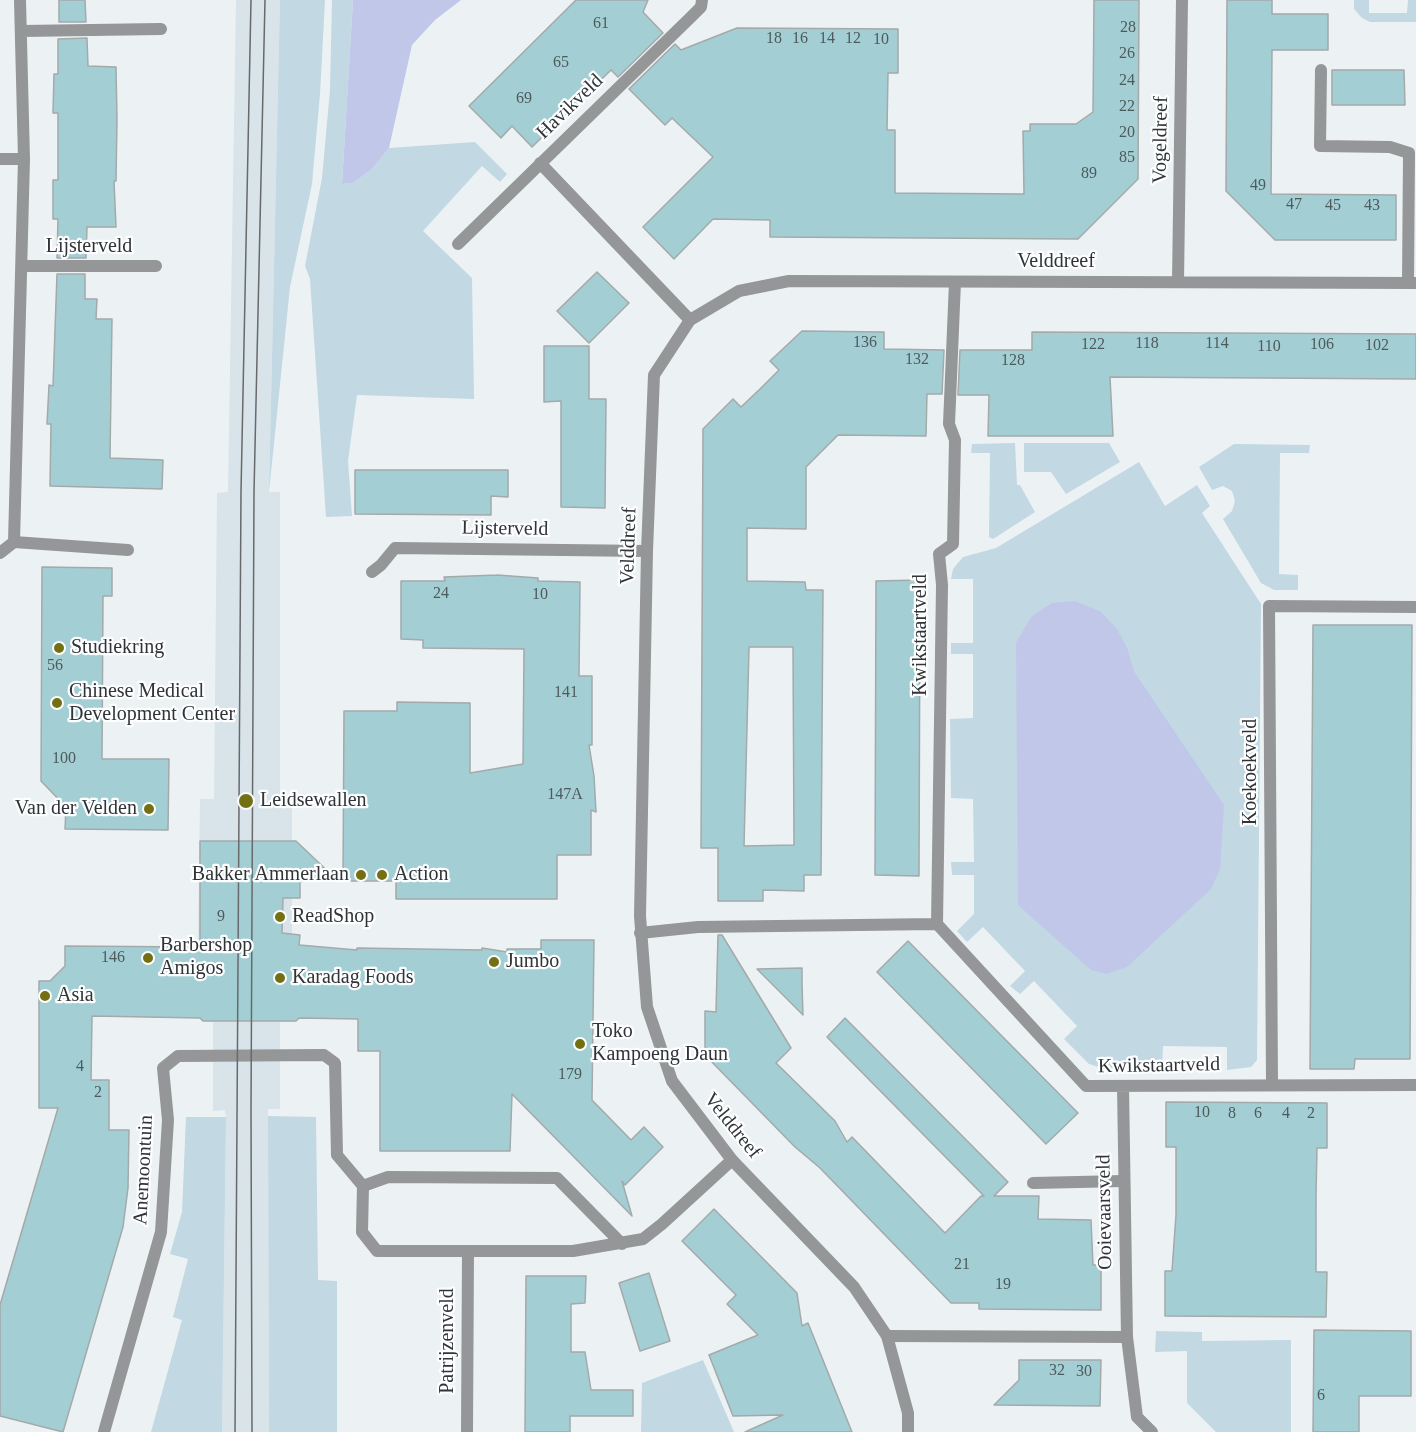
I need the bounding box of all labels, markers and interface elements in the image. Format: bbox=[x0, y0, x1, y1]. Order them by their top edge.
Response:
house number: 61 bbox=[593, 14, 609, 34]
house number: 28 bbox=[1120, 18, 1136, 38]
house number: 18 bbox=[766, 29, 782, 49]
house number: 16 bbox=[792, 29, 808, 49]
house number: 14 bbox=[819, 29, 835, 49]
house number: 12 bbox=[845, 29, 861, 49]
house number: 10 bbox=[873, 30, 889, 50]
house number: 26 bbox=[1119, 44, 1135, 64]
house number: 65 bbox=[553, 53, 569, 73]
street label: Havikveld bbox=[532, 69, 608, 145]
house number: 24 bbox=[1119, 71, 1135, 91]
house number: 69 bbox=[516, 89, 532, 109]
street label: Vogeldreef bbox=[1148, 96, 1174, 184]
house number: 22 bbox=[1119, 97, 1135, 117]
house number: 20 bbox=[1119, 123, 1135, 143]
house number: 85 bbox=[1119, 148, 1135, 168]
house number: 89 bbox=[1081, 164, 1097, 184]
house number: 49 bbox=[1250, 176, 1266, 196]
house number: 47 bbox=[1286, 195, 1302, 215]
house number: 45 bbox=[1325, 196, 1341, 216]
house number: 43 bbox=[1364, 196, 1380, 216]
street label: Lijsterveld bbox=[46, 235, 132, 259]
street label: Velddreef bbox=[1017, 250, 1095, 274]
house number: 136 bbox=[853, 333, 877, 353]
house number: 118 bbox=[1135, 334, 1159, 354]
house number: 114 bbox=[1205, 334, 1229, 354]
house number: 122 bbox=[1081, 335, 1105, 355]
house number: 106 bbox=[1310, 335, 1334, 355]
house number: 102 bbox=[1365, 336, 1389, 356]
house number: 110 bbox=[1257, 337, 1281, 357]
house number: 132 bbox=[905, 350, 929, 370]
house number: 128 bbox=[1001, 351, 1025, 371]
street label: Velddreef bbox=[616, 507, 642, 585]
street label: Lijsterveld bbox=[461, 516, 549, 542]
street label: Kwikstaartveld bbox=[909, 574, 933, 696]
house number: 24 bbox=[433, 584, 449, 604]
house number: 10 bbox=[532, 585, 548, 605]
place label: Studiekring bbox=[71, 636, 164, 660]
marker: Studiekring bbox=[52, 641, 66, 655]
house number: 56 bbox=[47, 656, 63, 676]
place label: Chinese Medical Development Center bbox=[69, 680, 235, 727]
house number: 141 bbox=[554, 683, 578, 703]
marker: Chinese Medical Development Center bbox=[50, 696, 64, 710]
street label: Koekoekveld bbox=[1239, 719, 1263, 825]
house number: 100 bbox=[52, 749, 76, 769]
house number: 147A bbox=[547, 785, 583, 805]
place label: Leidsewallen bbox=[260, 789, 367, 813]
marker: Leidsewallen bbox=[237, 792, 255, 810]
place label: Van der Velden bbox=[15, 797, 137, 821]
marker: Van der Velden bbox=[142, 802, 156, 816]
place label: Bakker Ammerlaan bbox=[192, 863, 349, 887]
place label: Action bbox=[394, 863, 448, 887]
marker: Bakker Ammerlaan bbox=[354, 868, 368, 882]
marker: Action bbox=[375, 868, 389, 882]
place label: ReadShop bbox=[292, 905, 374, 929]
house number: 9 bbox=[217, 907, 225, 927]
marker: ReadShop bbox=[273, 910, 287, 924]
place label: Barbershop Amigos bbox=[160, 934, 252, 981]
house number: 146 bbox=[101, 948, 125, 968]
place label: Jumbo bbox=[506, 950, 559, 974]
marker: Barbershop Amigos bbox=[141, 951, 155, 965]
marker: Jumbo bbox=[487, 955, 501, 969]
place label: Karadag Foods bbox=[292, 966, 414, 990]
marker: Karadag Foods bbox=[273, 971, 287, 985]
place label: Asia bbox=[57, 984, 94, 1008]
marker: Asia bbox=[38, 989, 52, 1003]
place label: Toko Kampoeng Daun bbox=[592, 1020, 728, 1067]
marker: Toko Kampoeng Daun bbox=[573, 1037, 587, 1051]
street label: Kwikstaartveld bbox=[1098, 1053, 1220, 1079]
house number: 4 bbox=[76, 1057, 84, 1077]
house number: 179 bbox=[558, 1065, 582, 1085]
house number: 2 bbox=[94, 1083, 102, 1103]
street label: Velddreef bbox=[698, 1088, 766, 1164]
house number: 10 bbox=[1194, 1103, 1210, 1123]
house number: 8 bbox=[1228, 1104, 1236, 1124]
house number: 6 bbox=[1254, 1104, 1262, 1124]
house number: 4 bbox=[1282, 1104, 1290, 1124]
house number: 2 bbox=[1307, 1104, 1315, 1124]
street label: Anemoontuin bbox=[129, 1114, 159, 1226]
street label: Ooievaarsveld bbox=[1092, 1154, 1118, 1270]
house number: 21 bbox=[954, 1255, 970, 1275]
house number: 19 bbox=[995, 1275, 1011, 1295]
street label: Patrijzenveld bbox=[436, 1288, 460, 1394]
house number: 32 bbox=[1049, 1361, 1065, 1381]
house number: 30 bbox=[1076, 1362, 1092, 1382]
house number: 6 bbox=[1317, 1386, 1325, 1406]

